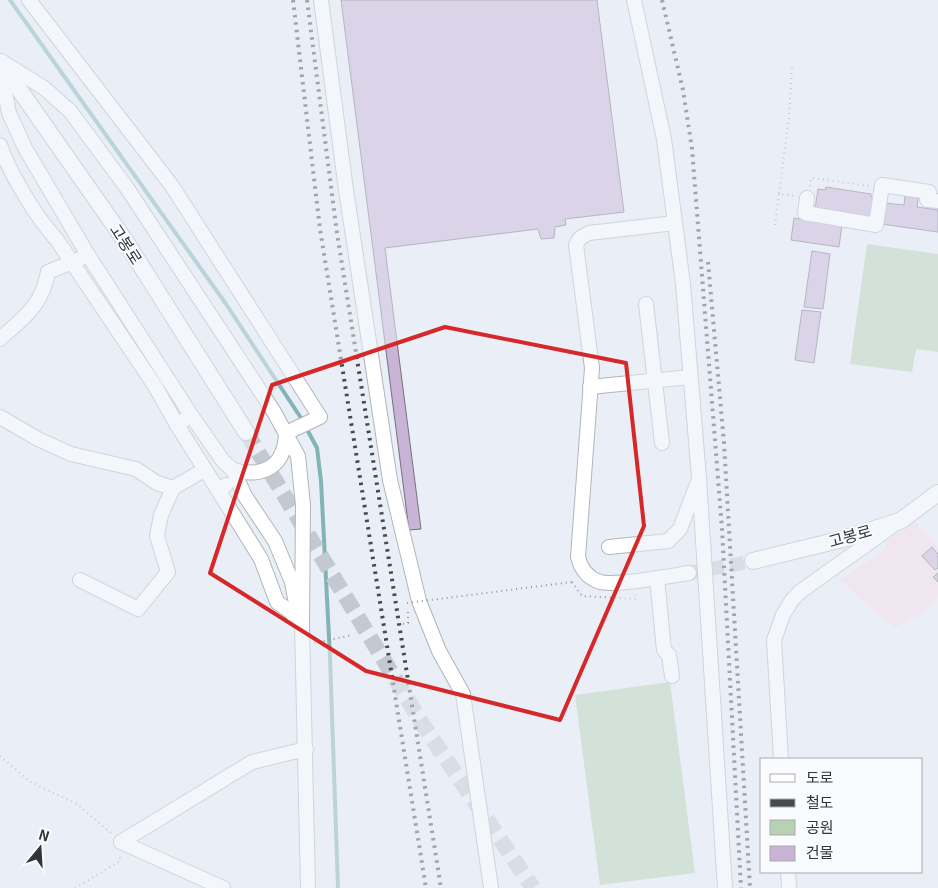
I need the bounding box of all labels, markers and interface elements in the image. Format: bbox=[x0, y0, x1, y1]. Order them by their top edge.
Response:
street label: 고봉로 bbox=[105, 218, 149, 269]
street label: 고봉로 bbox=[825, 517, 875, 553]
legend bbox=[760, 758, 923, 873]
text: 도로 bbox=[806, 766, 834, 787]
text: 철도 bbox=[806, 791, 834, 812]
text: 공원 bbox=[806, 816, 834, 837]
north arrow bbox=[15, 823, 65, 873]
text: N bbox=[36, 824, 52, 846]
text: 건물 bbox=[806, 841, 834, 862]

